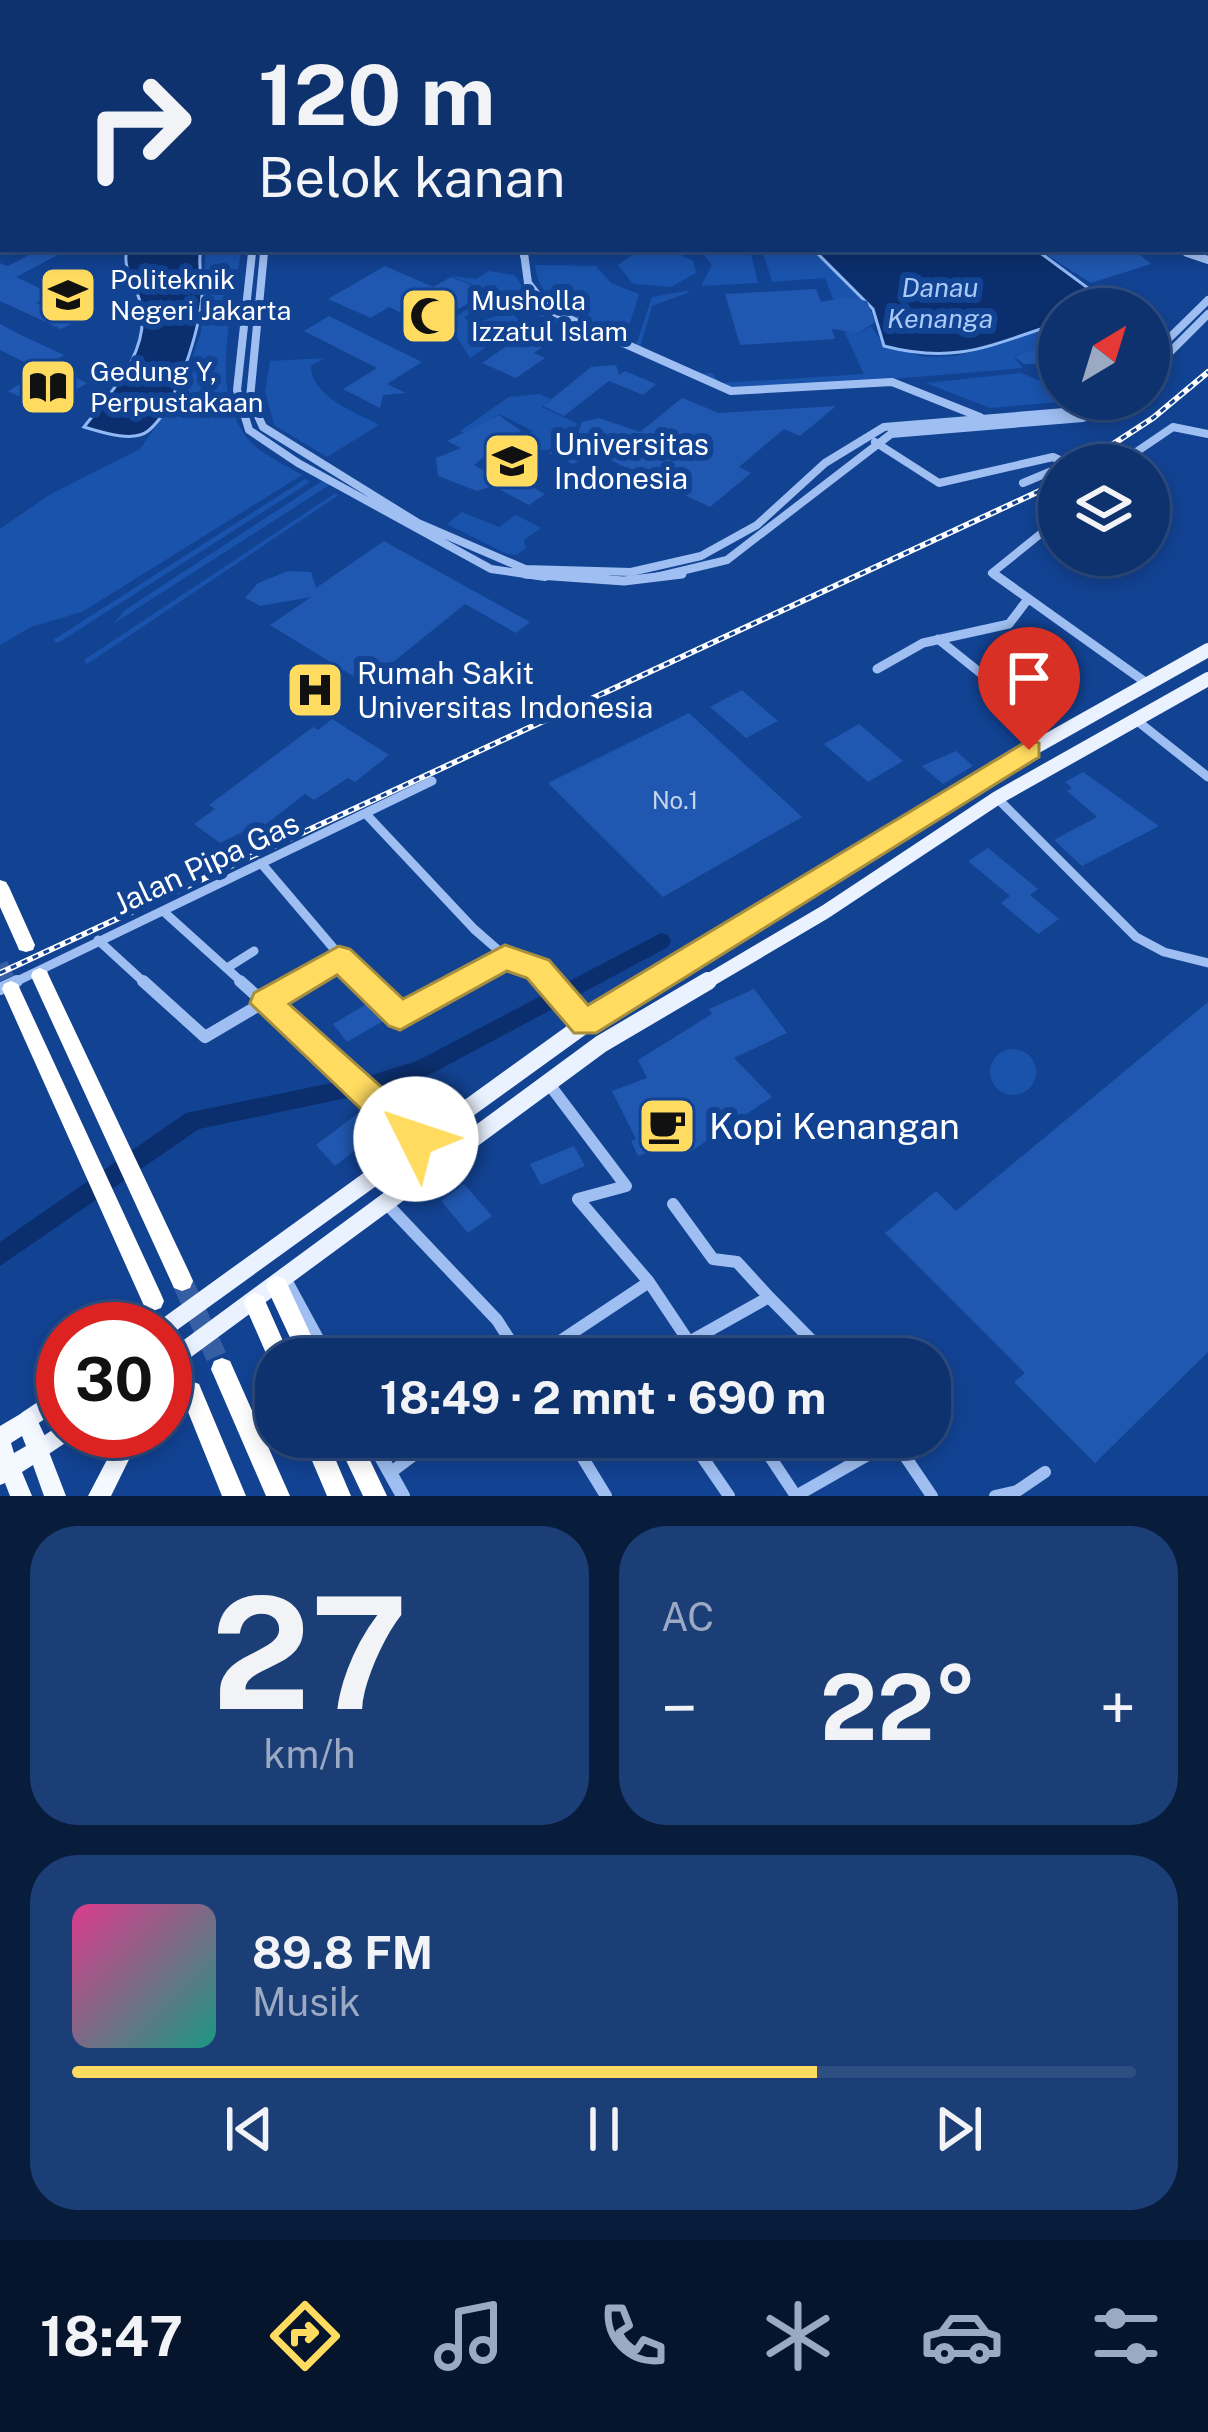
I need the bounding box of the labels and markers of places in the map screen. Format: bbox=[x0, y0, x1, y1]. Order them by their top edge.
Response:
place label: Politeknik Negeri Jakarta bbox=[110, 263, 292, 326]
school or university icon: Politeknik Negeri Jakarta bbox=[37, 264, 99, 326]
place label: Musholla Izzatul Islam bbox=[471, 284, 628, 347]
mosque icon: Musholla Izzatul Islam bbox=[398, 285, 460, 347]
place label: Gedung Y, Perpustakaan bbox=[90, 355, 263, 418]
library icon: Gedung Y, Perpustakaan bbox=[17, 356, 79, 418]
place label: Universitas Indonesia bbox=[554, 426, 709, 496]
school or university icon: Universitas Indonesia bbox=[481, 430, 543, 492]
pin bbox=[978, 627, 1080, 750]
place label: Rumah Sakit Universitas Indonesia bbox=[357, 655, 653, 725]
hospital icon: Rumah Sakit Universitas Indonesia bbox=[284, 659, 346, 721]
cafe icon: Kopi Kenangan bbox=[636, 1095, 698, 1157]
place label: Kopi Kenangan bbox=[709, 1105, 960, 1147]

